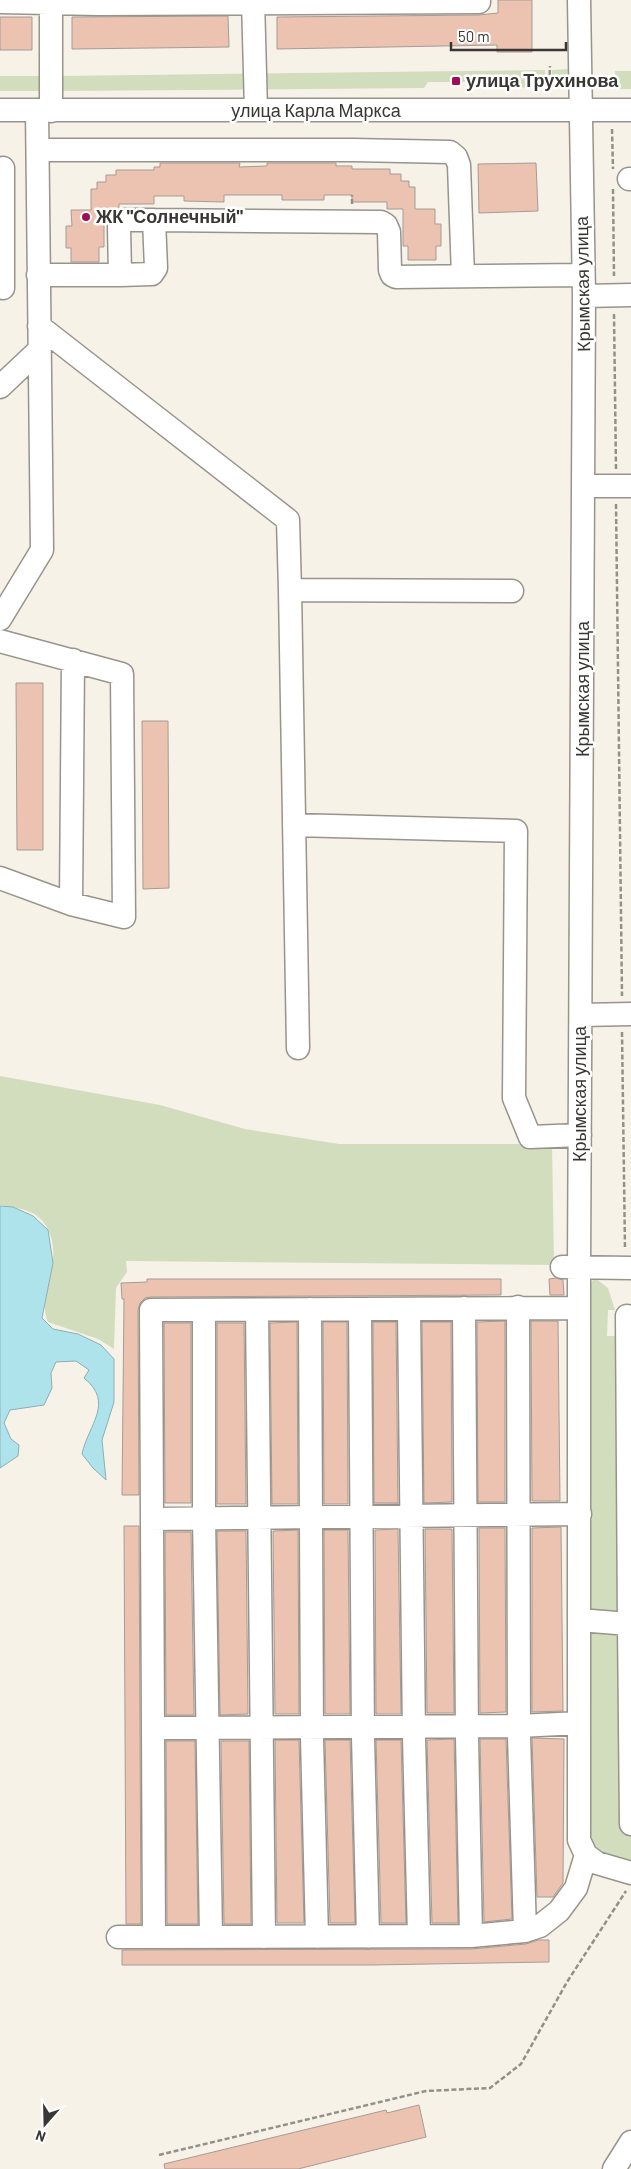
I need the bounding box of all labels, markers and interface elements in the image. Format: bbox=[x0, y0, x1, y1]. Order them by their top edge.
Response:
scale bar bbox=[451, 20, 566, 52]
text: 50 m bbox=[458, 27, 490, 45]
place label: улица Трухинова bbox=[466, 69, 619, 91]
marker: улица Трухинова bbox=[450, 75, 462, 87]
street label: улица Карла Маркса bbox=[231, 99, 402, 121]
place label: ЖК "Солнечный" bbox=[95, 205, 243, 227]
marker: ЖК "Солнечный" bbox=[80, 211, 92, 223]
street label: Крымская улица bbox=[570, 215, 594, 352]
street label: Крымская улица bbox=[571, 620, 593, 757]
street label: Крымская улица bbox=[568, 1025, 590, 1162]
north arrow bbox=[20, 2099, 70, 2149]
text: N bbox=[33, 2127, 48, 2146]

